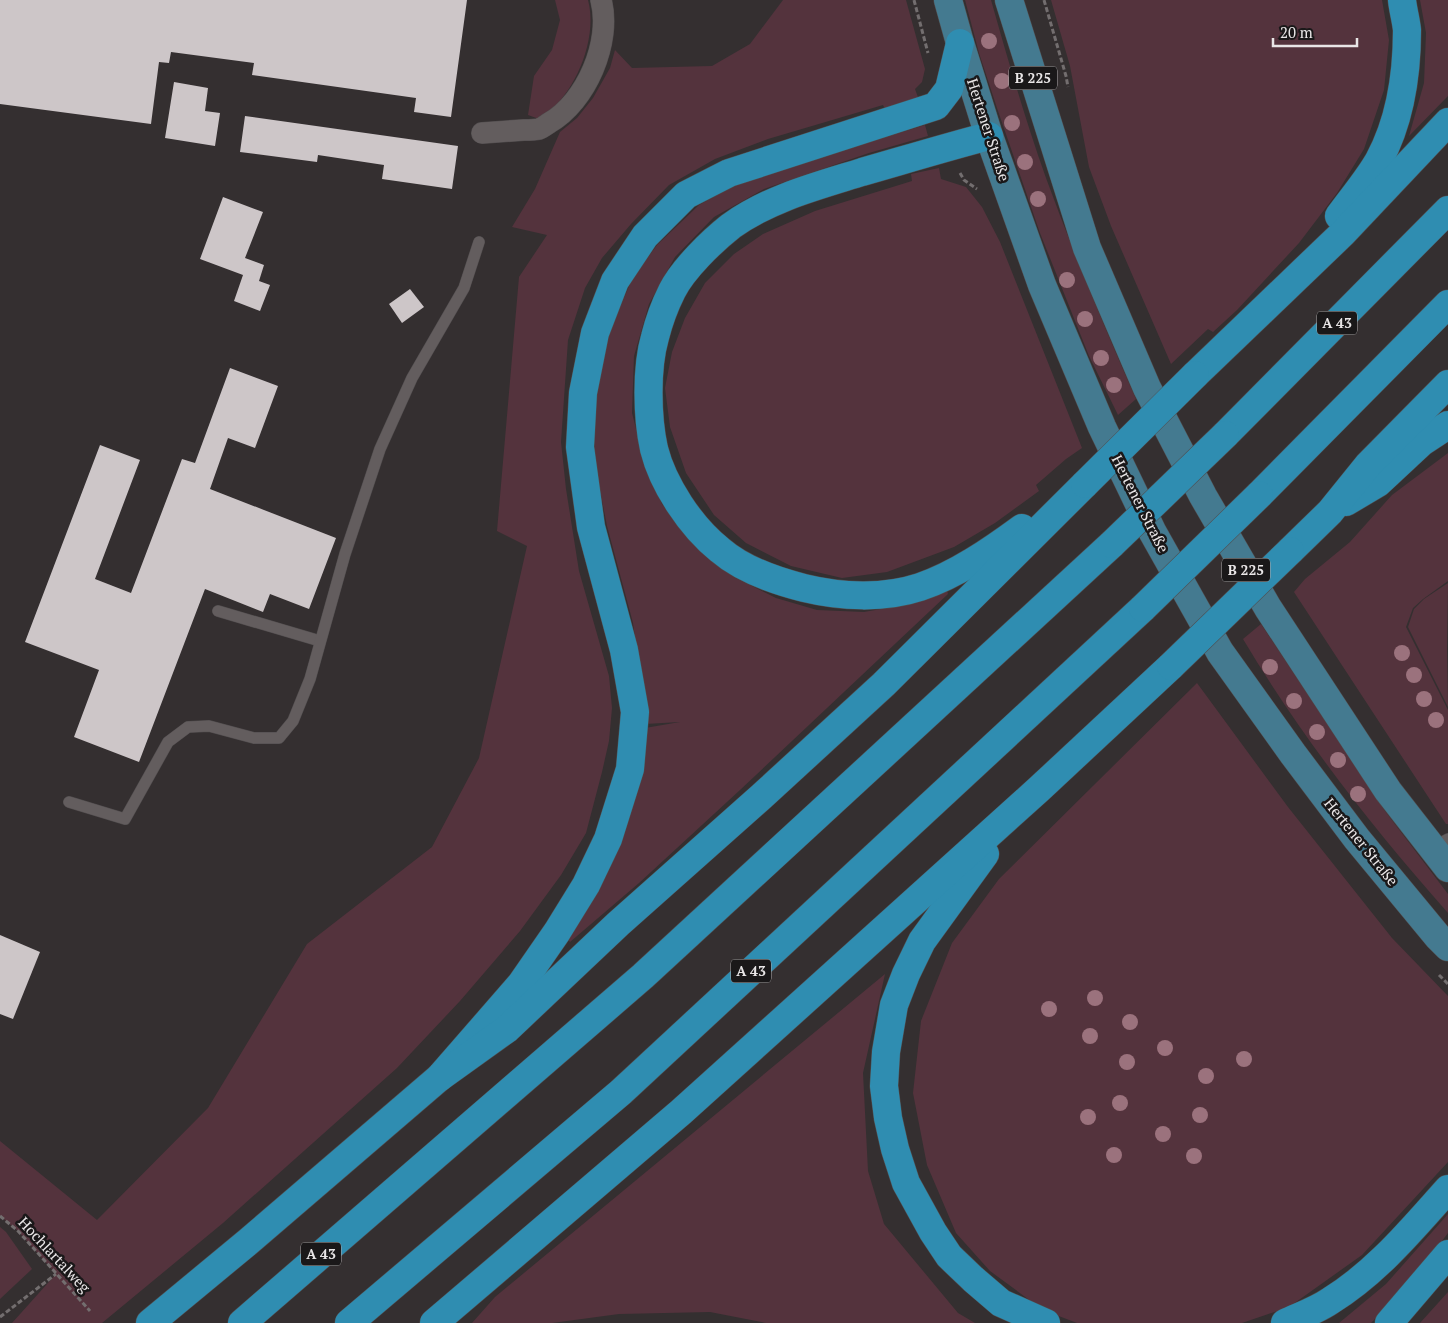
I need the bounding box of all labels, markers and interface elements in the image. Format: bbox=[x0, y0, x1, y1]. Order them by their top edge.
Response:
scale bar bbox=[1273, 15, 1357, 47]
text: 20 m bbox=[1280, 22, 1313, 42]
road number: B 225 bbox=[1009, 66, 1057, 90]
street label: Hertener Straße bbox=[963, 76, 1015, 184]
road number: A 43 bbox=[1317, 312, 1357, 334]
street label: Hertener Straße bbox=[1108, 451, 1174, 556]
road number: B 225 bbox=[1222, 558, 1270, 582]
street label: Hertener Straße bbox=[1320, 793, 1403, 889]
road number: A 43 bbox=[731, 959, 771, 982]
street label: Hochlartalweg bbox=[14, 1212, 96, 1297]
road number: A 43 bbox=[301, 1242, 341, 1266]

